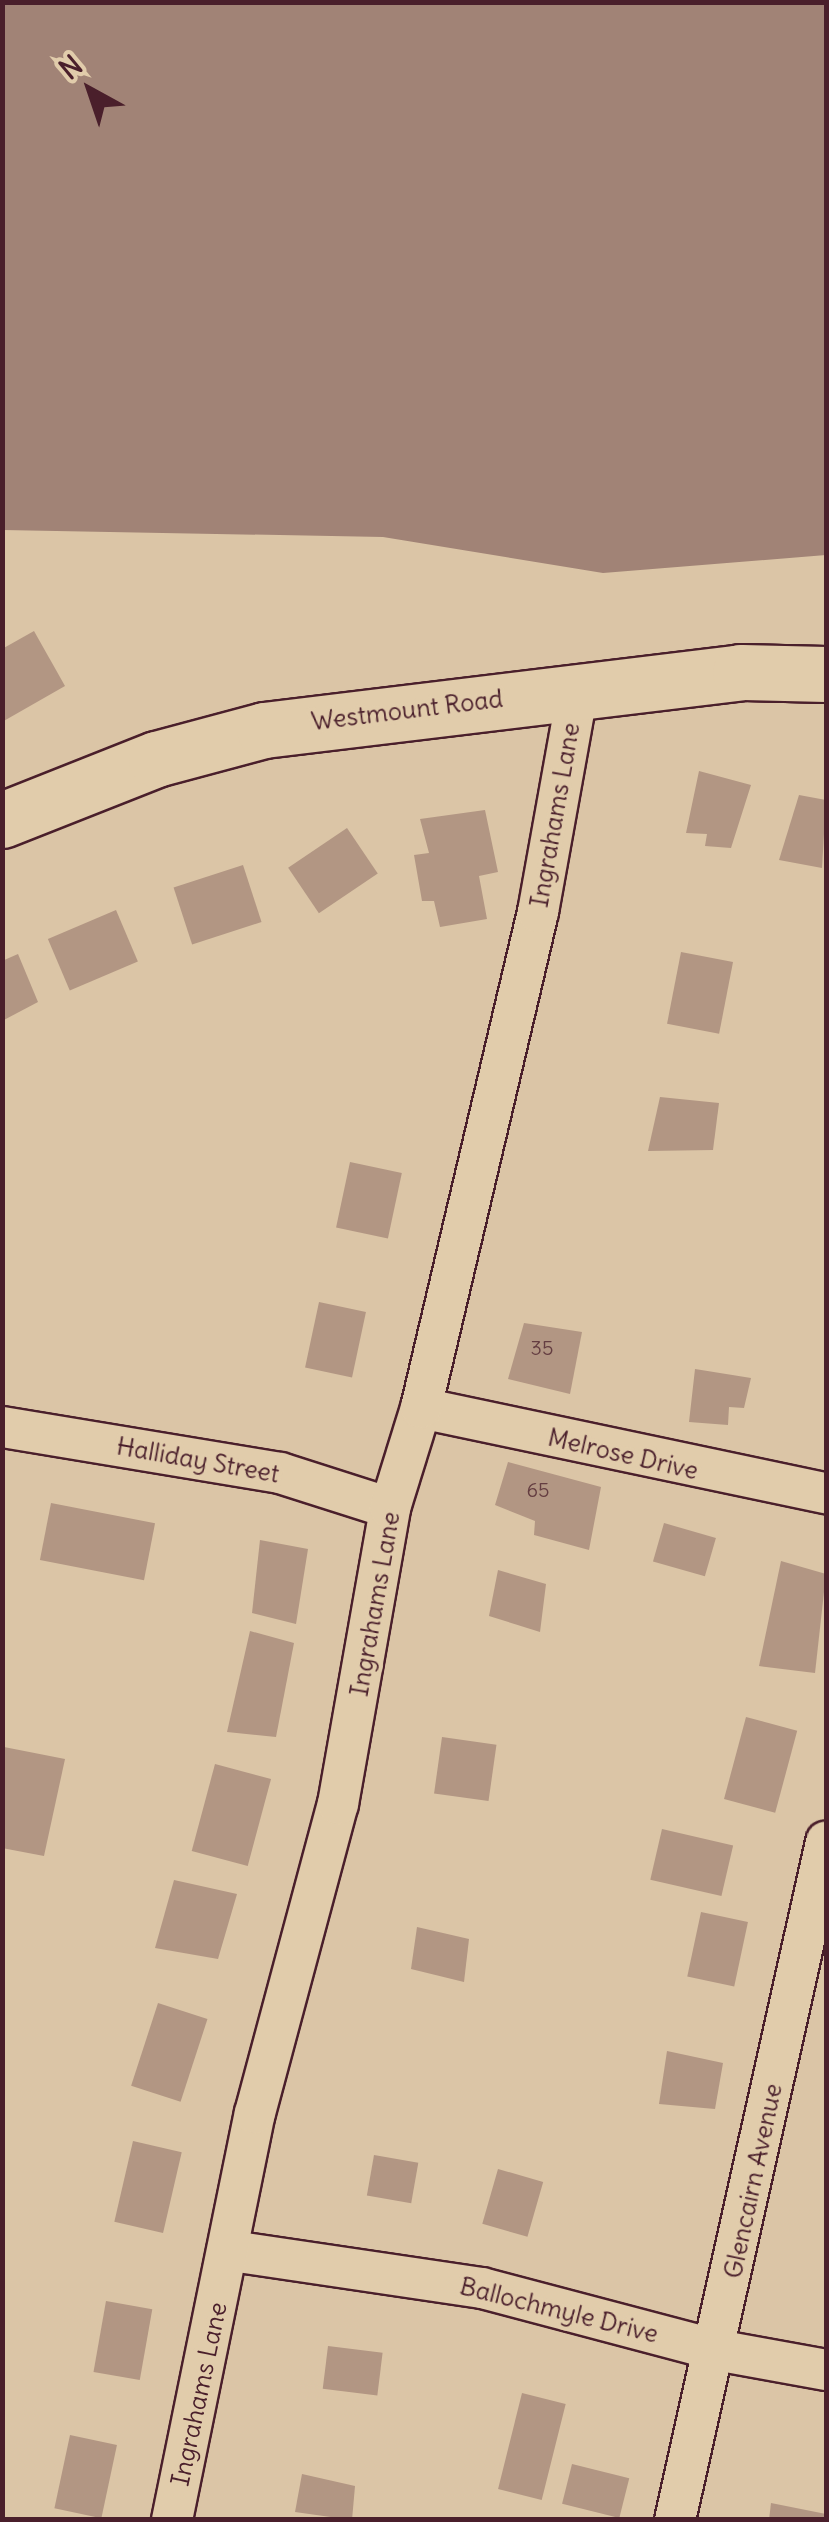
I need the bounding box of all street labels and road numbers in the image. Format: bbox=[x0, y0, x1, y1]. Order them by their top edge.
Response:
street label: Westmount Road bbox=[309, 683, 505, 737]
street label: Ingrahams Lane bbox=[524, 720, 586, 910]
street label: Melrose Drive bbox=[545, 1422, 701, 1486]
street label: Halliday Street bbox=[114, 1431, 282, 1489]
street label: Ingrahams Lane bbox=[344, 1509, 406, 1699]
street label: Glencairn Avenue bbox=[718, 2081, 788, 2281]
street label: Ballochmyle Drive bbox=[457, 2271, 661, 2349]
street label: Ingrahams Lane bbox=[165, 2299, 233, 2489]

